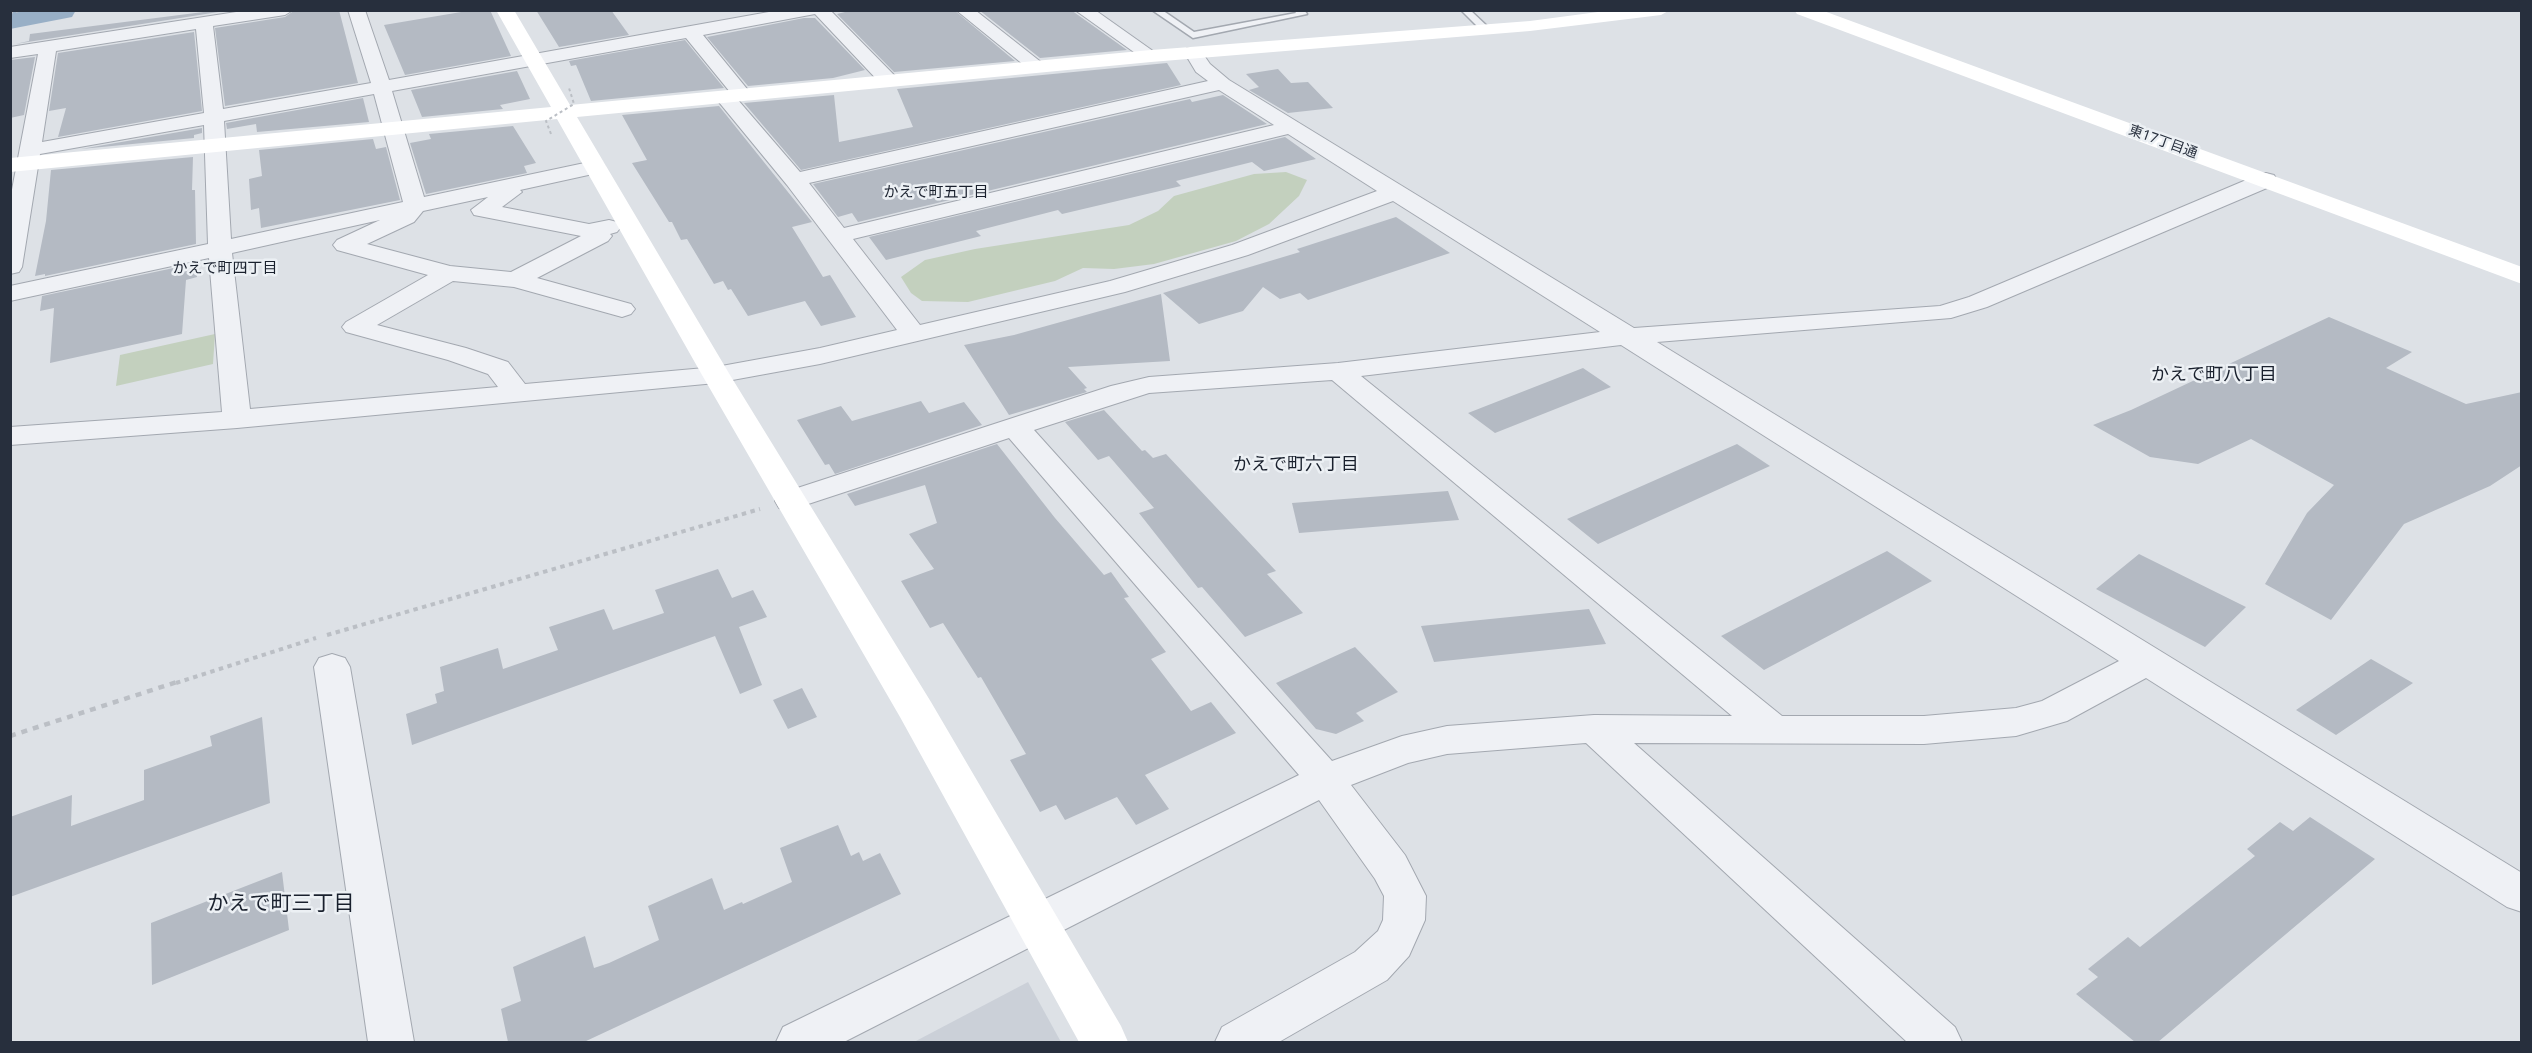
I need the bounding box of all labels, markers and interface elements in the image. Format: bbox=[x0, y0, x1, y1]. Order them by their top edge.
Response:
street label: 東17丁目通 bbox=[2126, 122, 2200, 162]
district label: かえで町五丁目 bbox=[884, 184, 988, 202]
district label: かえで町四丁目 bbox=[173, 260, 277, 278]
district label: かえで町八丁目 bbox=[2151, 364, 2277, 386]
district label: かえで町六丁目 bbox=[1233, 454, 1359, 476]
district label: かえで町三丁目 bbox=[208, 891, 354, 917]

